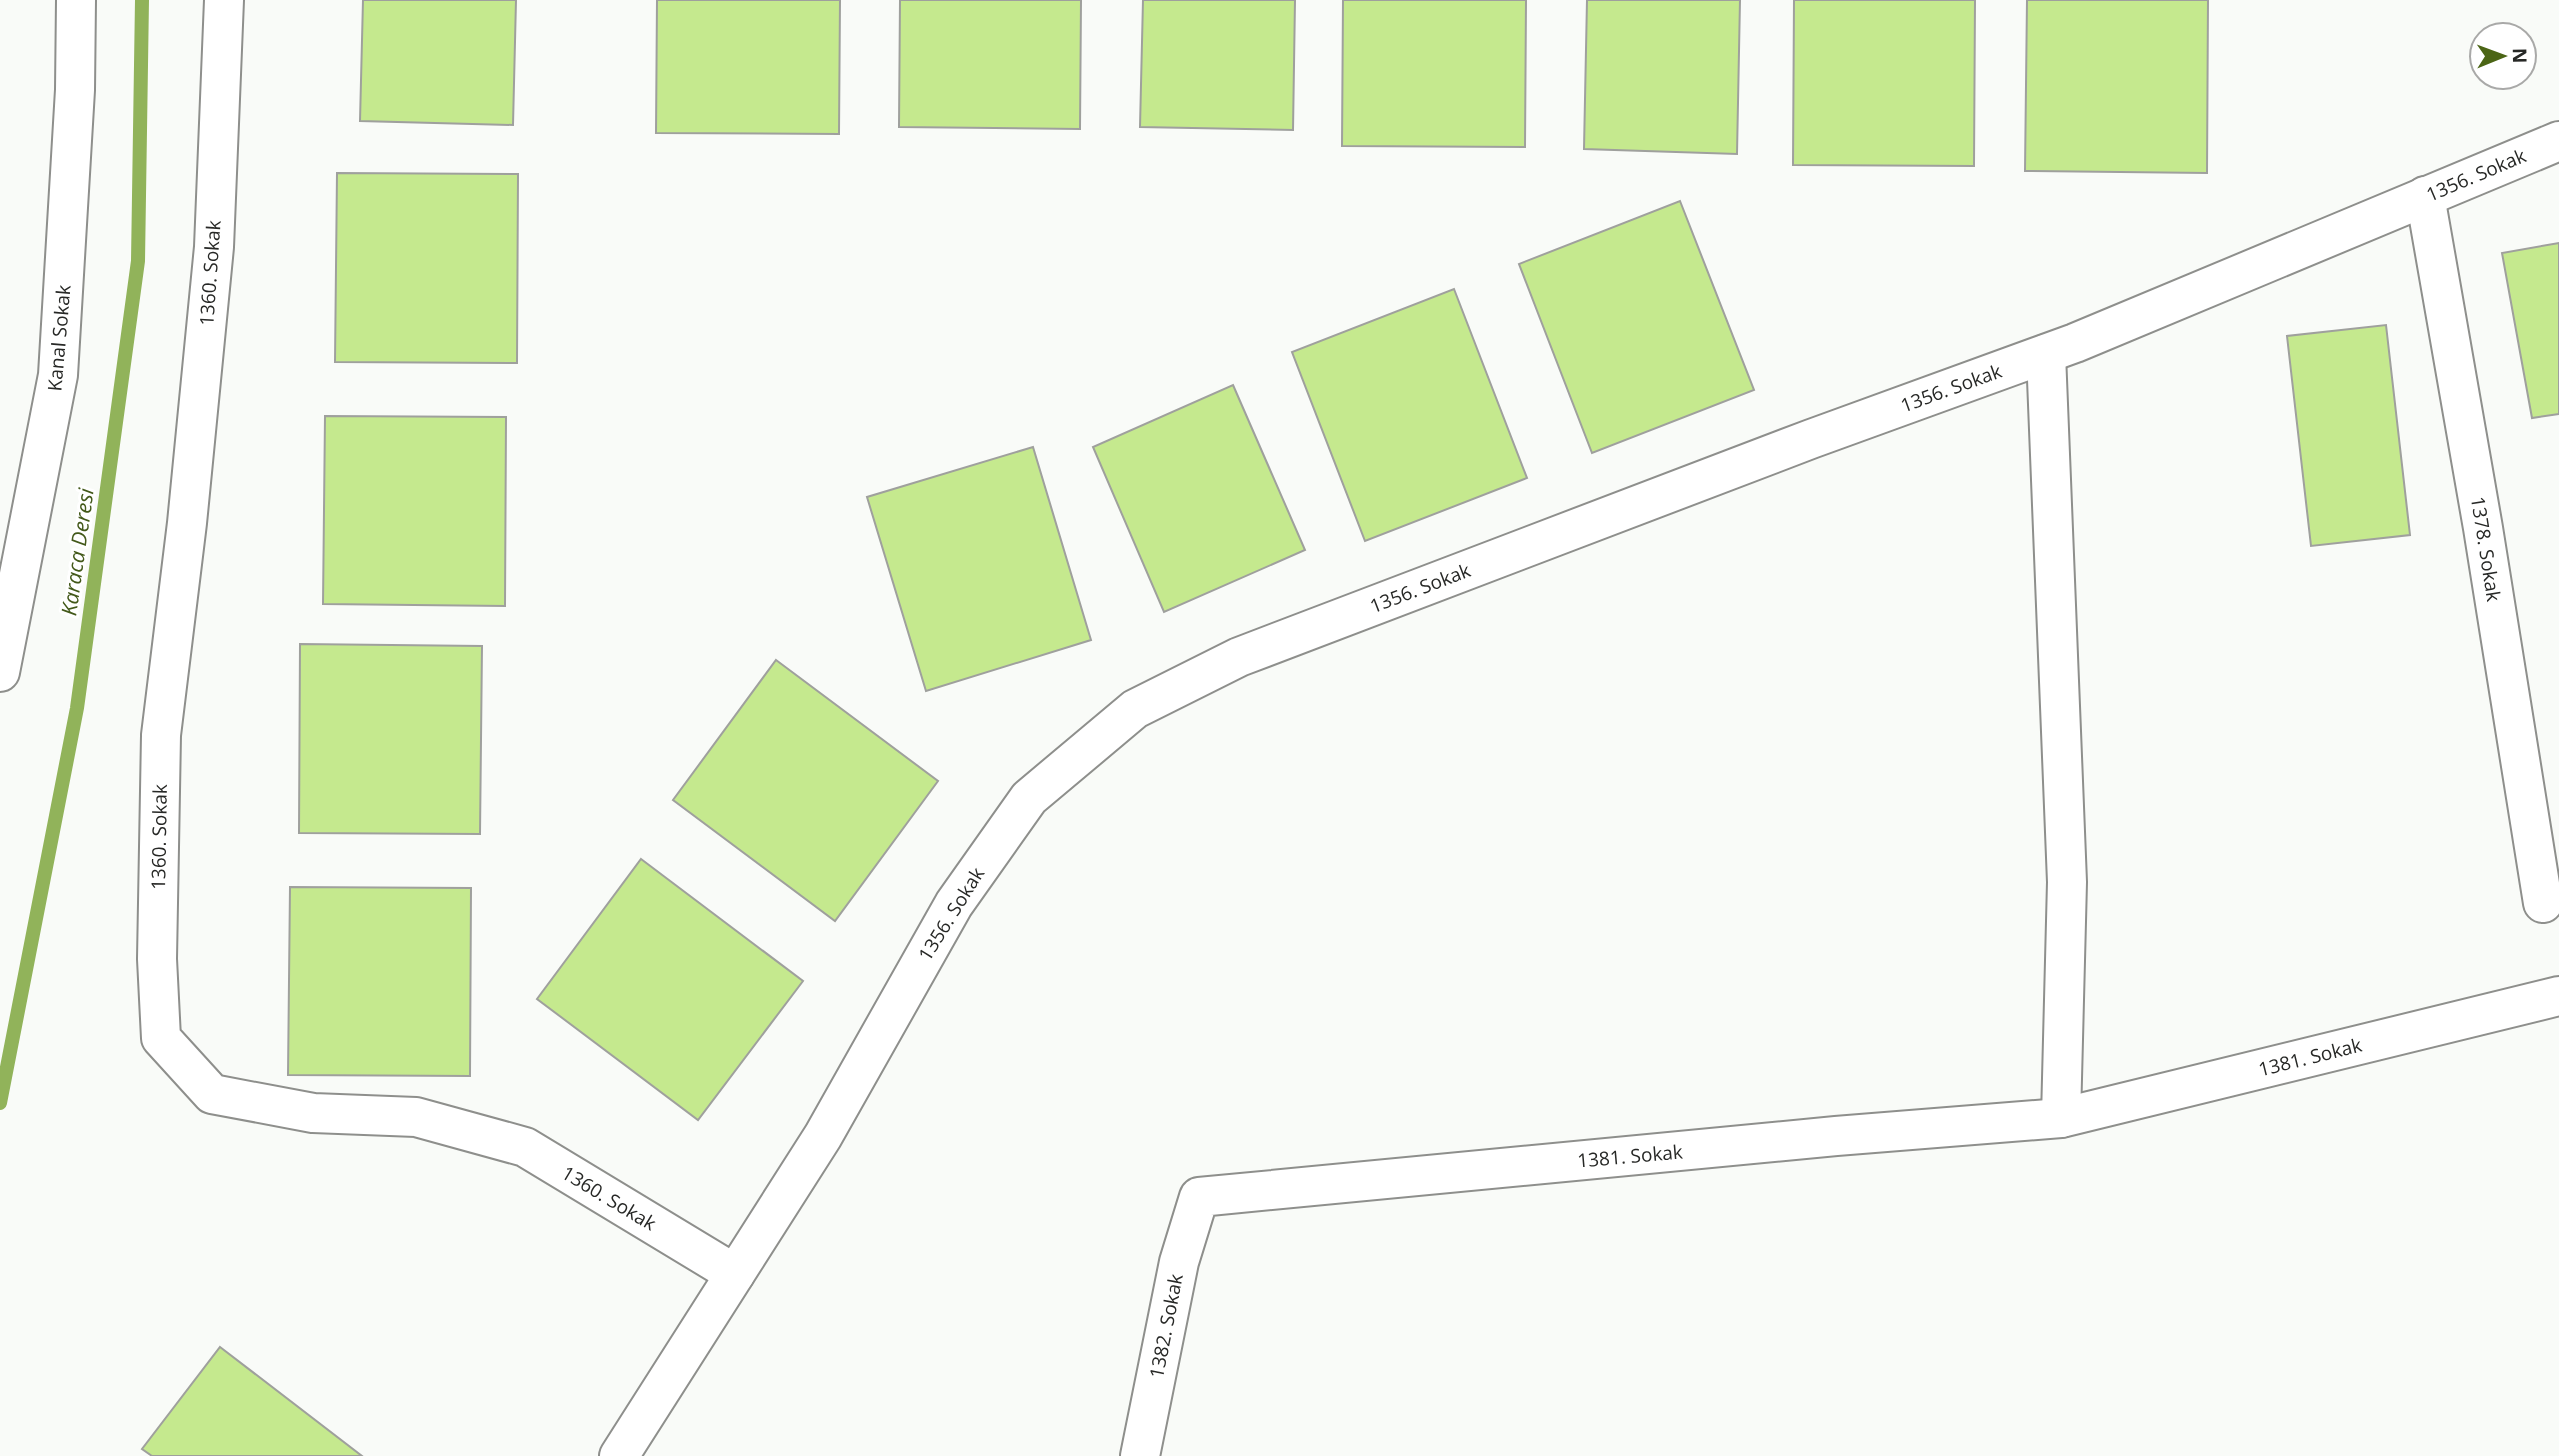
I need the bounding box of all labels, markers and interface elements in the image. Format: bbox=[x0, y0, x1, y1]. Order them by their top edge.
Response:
north arrow bbox=[2468, 21, 2538, 91]
text: N bbox=[2507, 48, 2533, 64]
street label: 1356. Sokak bbox=[2422, 142, 2530, 208]
street label: 1360. Sokak bbox=[193, 219, 227, 327]
street label: Kanal Sokak bbox=[41, 284, 77, 392]
street label: 1356. Sokak bbox=[1897, 358, 2005, 418]
water label: Karaca Deresi bbox=[54, 486, 100, 617]
street label: 1378. Sokak bbox=[2465, 495, 2507, 603]
street label: 1356. Sokak bbox=[1366, 557, 1474, 619]
street label: 1360. Sokak bbox=[145, 784, 173, 890]
street label: 1356. Sokak bbox=[912, 862, 990, 966]
street label: 1381. Sokak bbox=[2256, 1032, 2364, 1082]
street label: 1381. Sokak bbox=[1576, 1138, 1684, 1174]
street label: 1360. Sokak bbox=[557, 1160, 661, 1236]
street label: 1382. Sokak bbox=[1143, 1272, 1189, 1380]

